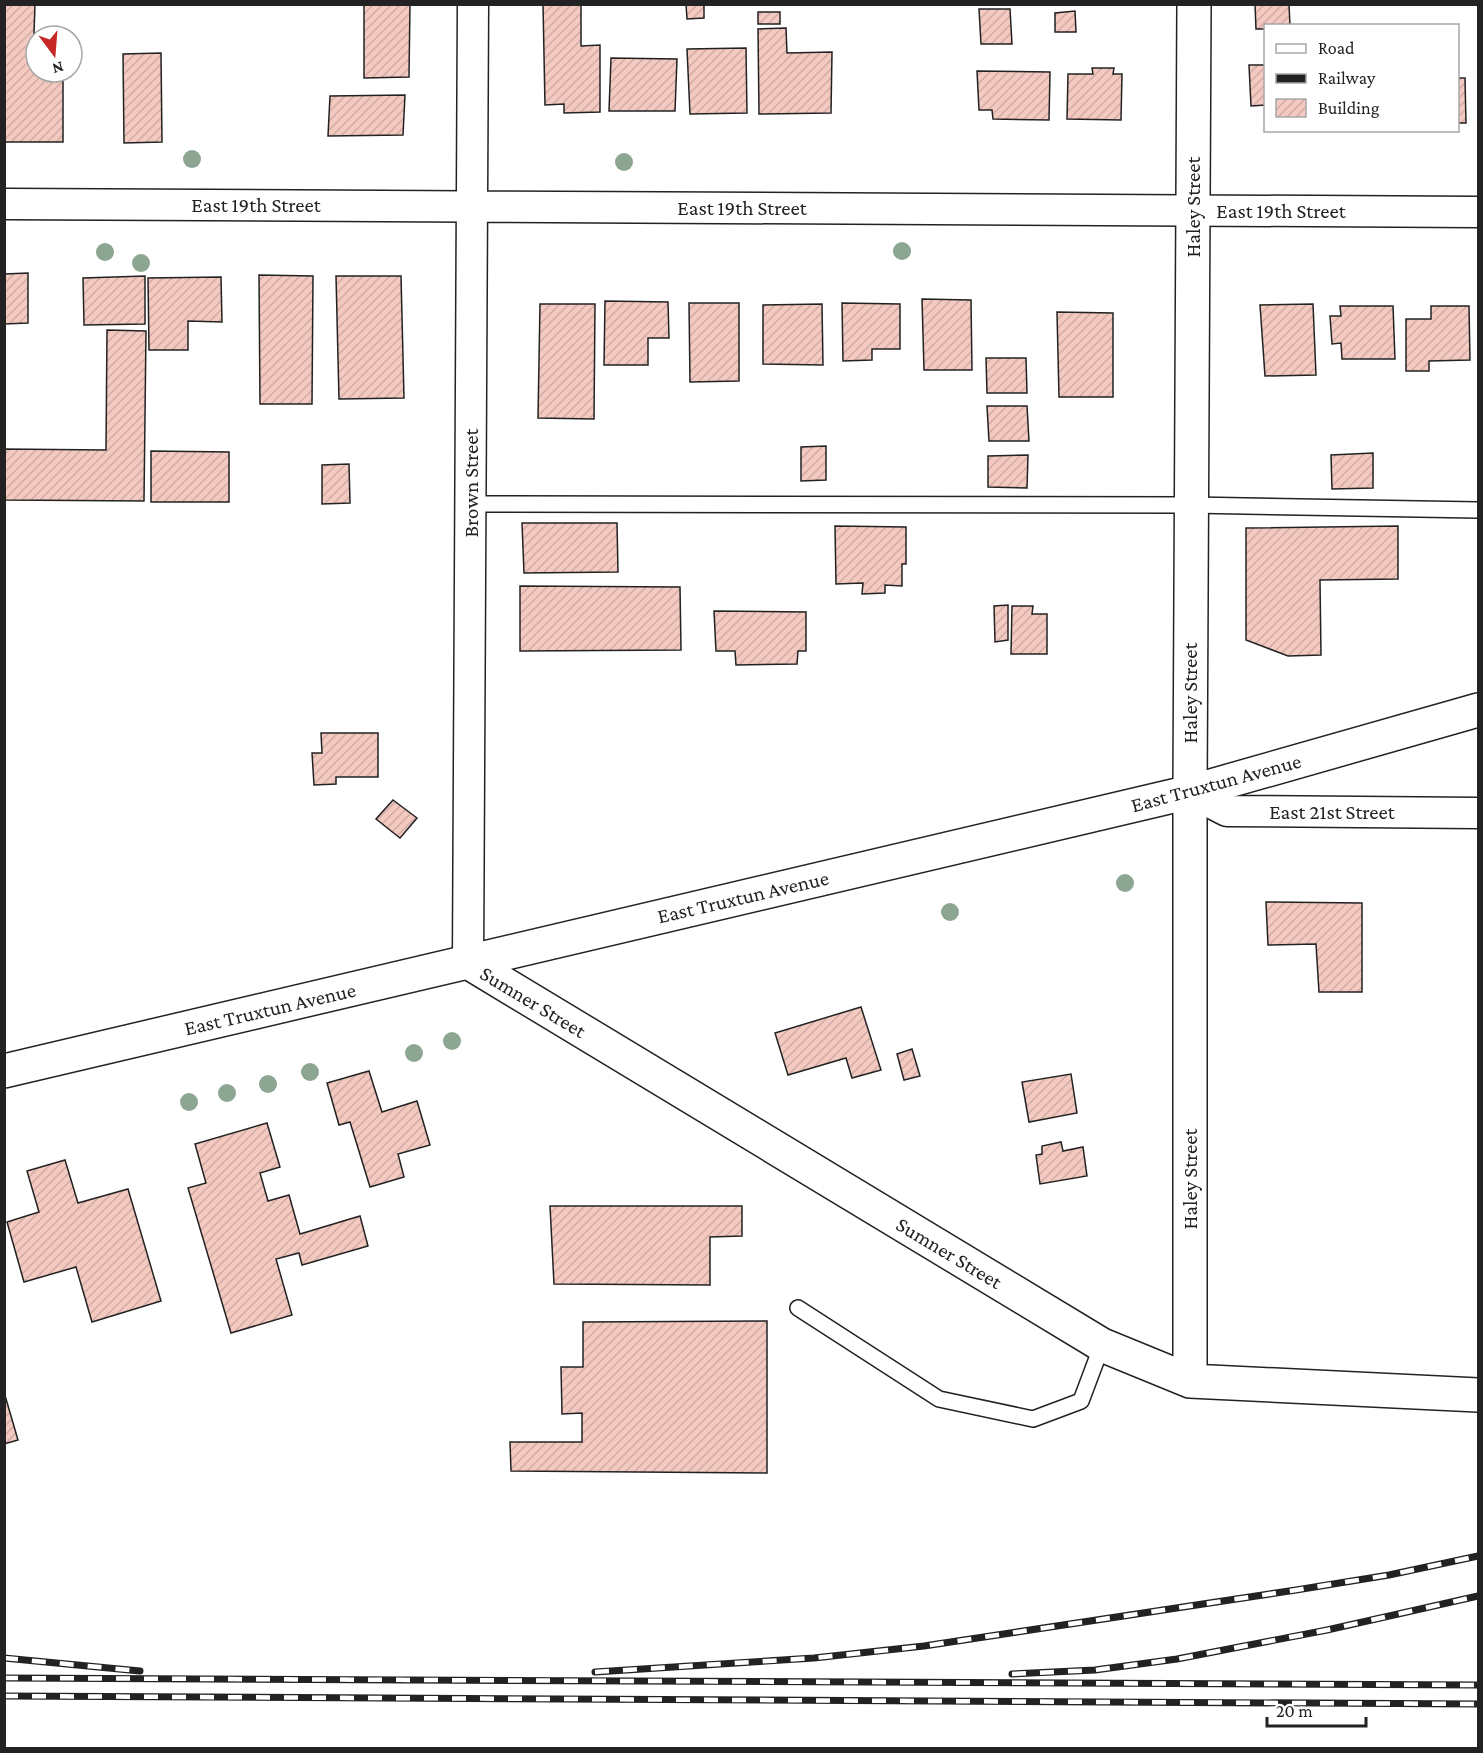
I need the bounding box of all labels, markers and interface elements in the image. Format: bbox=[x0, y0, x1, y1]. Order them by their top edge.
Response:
north arrow bbox=[24, 24, 84, 84]
legend bbox=[1264, 24, 1459, 132]
text: Road bbox=[1318, 38, 1355, 58]
text: N bbox=[50, 58, 66, 78]
text: Railway bbox=[1318, 68, 1376, 88]
text: Building bbox=[1318, 98, 1380, 118]
street label: Haley Street bbox=[1181, 155, 1205, 258]
street label: East 19th Street bbox=[191, 193, 322, 217]
street label: East 19th Street bbox=[677, 196, 808, 220]
street label: East 19th Street bbox=[1216, 199, 1347, 223]
street label: Brown Street bbox=[459, 428, 483, 537]
street label: Haley Street bbox=[1178, 641, 1202, 744]
street label: East Truxtun Avenue bbox=[1128, 749, 1304, 817]
street label: East 21st Street bbox=[1269, 800, 1396, 824]
street label: East Truxtun Avenue bbox=[655, 866, 831, 928]
street label: Sumner Street bbox=[476, 961, 591, 1043]
street label: East Truxtun Avenue bbox=[182, 978, 358, 1040]
street label: Haley Street bbox=[1178, 1127, 1202, 1230]
street label: Sumner Street bbox=[892, 1212, 1007, 1294]
scale bar bbox=[1267, 1690, 1366, 1728]
text: 20 m bbox=[1276, 1701, 1313, 1721]

